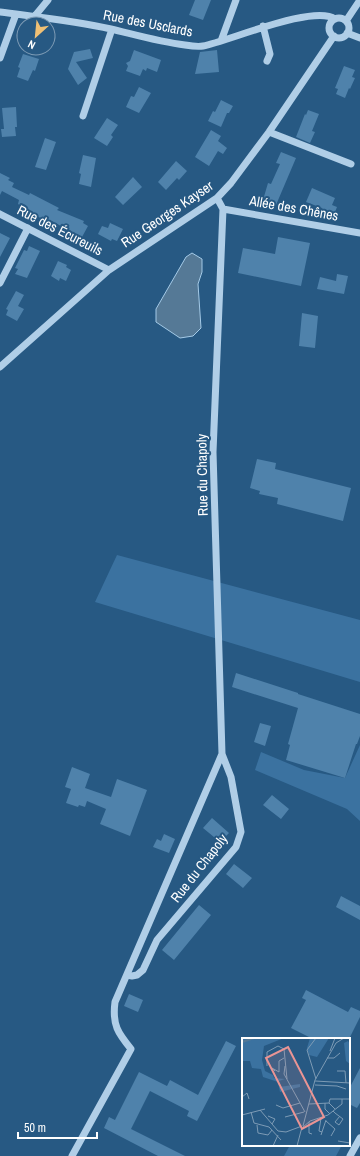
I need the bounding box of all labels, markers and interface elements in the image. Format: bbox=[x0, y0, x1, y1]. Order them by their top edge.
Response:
street label: Rue des Usclards bbox=[102, 6, 194, 41]
north arrow bbox=[16, 16, 56, 56]
text: N bbox=[25, 37, 38, 53]
street label: Rue Georges Kayser bbox=[118, 176, 217, 251]
street label: Allée des Chênes bbox=[247, 191, 340, 225]
street label: Rue des Écureuils bbox=[14, 201, 106, 259]
street label: Rue du Chapoly bbox=[192, 433, 212, 516]
street label: Rue du Chapoly bbox=[167, 830, 232, 906]
inset map bbox=[242, 1038, 350, 1146]
scale bar bbox=[18, 1114, 97, 1140]
text: 50 m bbox=[24, 1120, 46, 1136]

